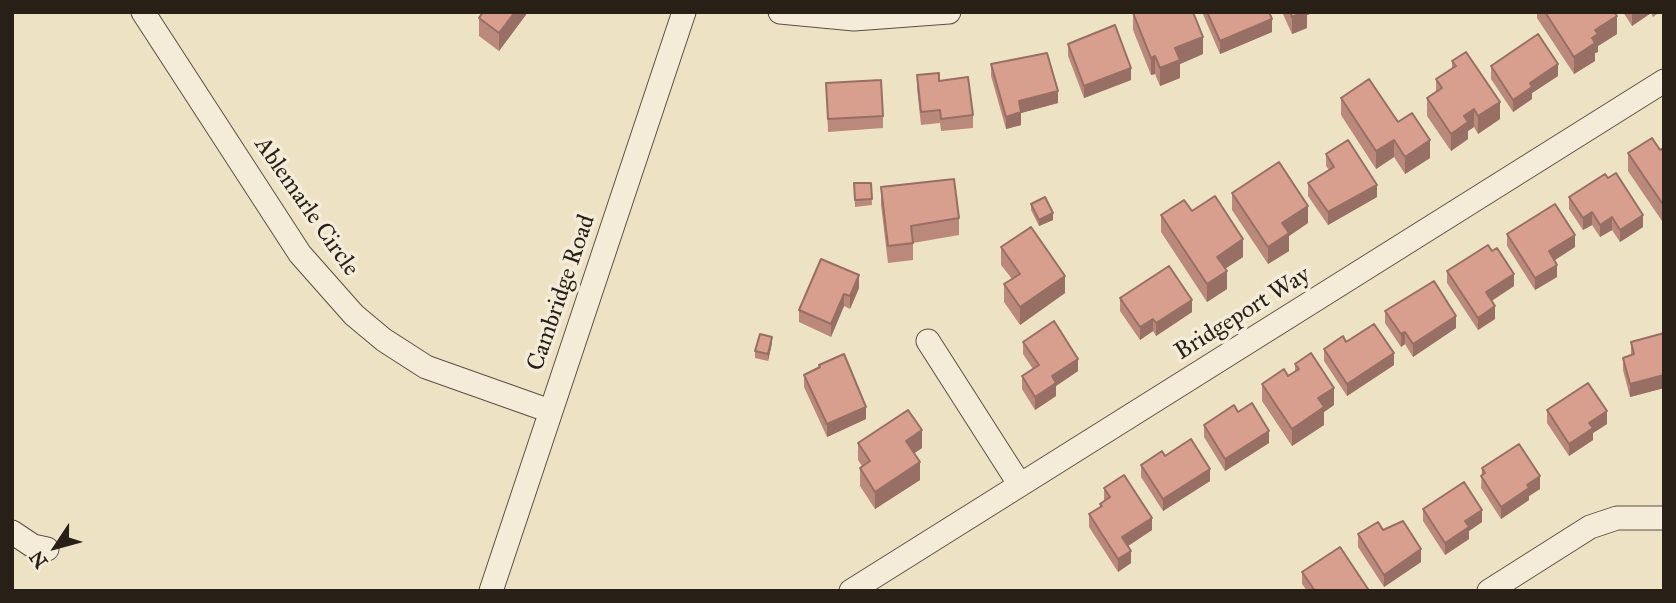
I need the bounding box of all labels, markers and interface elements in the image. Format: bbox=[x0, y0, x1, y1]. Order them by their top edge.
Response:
street label: Ablemarle Circle bbox=[247, 132, 365, 282]
street label: Cambridge Road bbox=[522, 211, 602, 375]
street label: Bridgeport Way bbox=[1170, 261, 1316, 367]
north arrow bbox=[21, 512, 91, 582]
text: N bbox=[25, 546, 53, 573]

